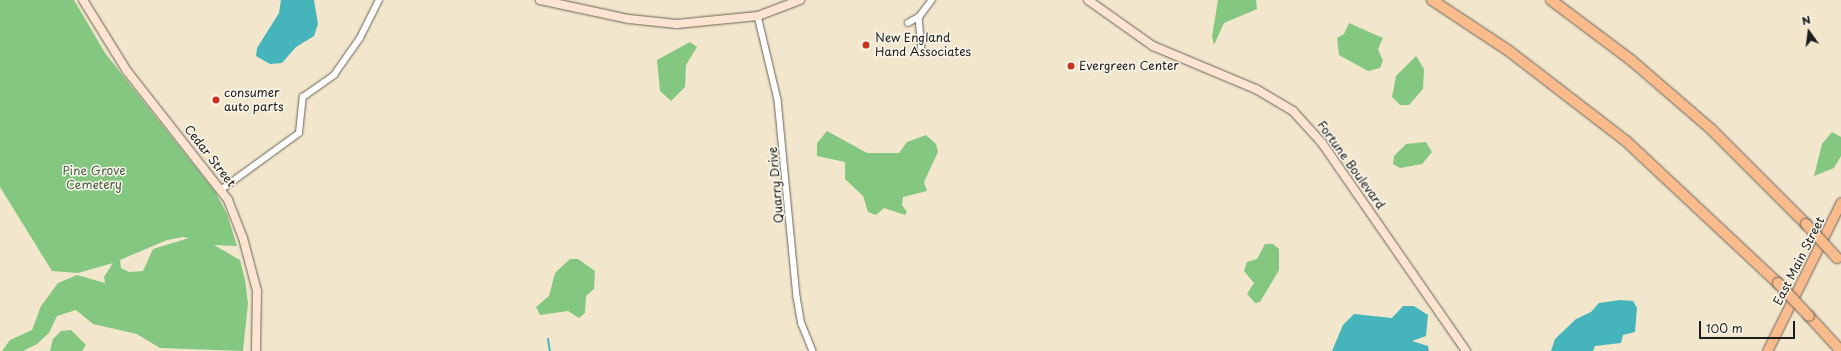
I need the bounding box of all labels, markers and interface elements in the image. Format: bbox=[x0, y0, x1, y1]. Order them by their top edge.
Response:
text: N bbox=[1800, 11, 1812, 29]
north arrow bbox=[1789, 12, 1829, 52]
place label: New England Hand Associates bbox=[875, 31, 972, 59]
marker: New England Hand Associates bbox=[860, 39, 872, 51]
place label: Evergreen Center bbox=[1079, 59, 1180, 73]
marker: Evergreen Center bbox=[1066, 61, 1076, 71]
place label: consumer auto parts bbox=[224, 86, 285, 114]
marker: consumer auto parts bbox=[211, 95, 221, 105]
street label: Fortune Boulevard bbox=[1314, 118, 1388, 212]
street label: Cedar Street bbox=[181, 122, 239, 190]
street label: Quarry Drive bbox=[765, 146, 787, 224]
park label: Pine Grove Cemetery bbox=[62, 164, 126, 192]
street label: East Main Street bbox=[1770, 214, 1828, 308]
scale bar bbox=[1701, 313, 1797, 339]
text: 100 m bbox=[1706, 319, 1743, 337]

